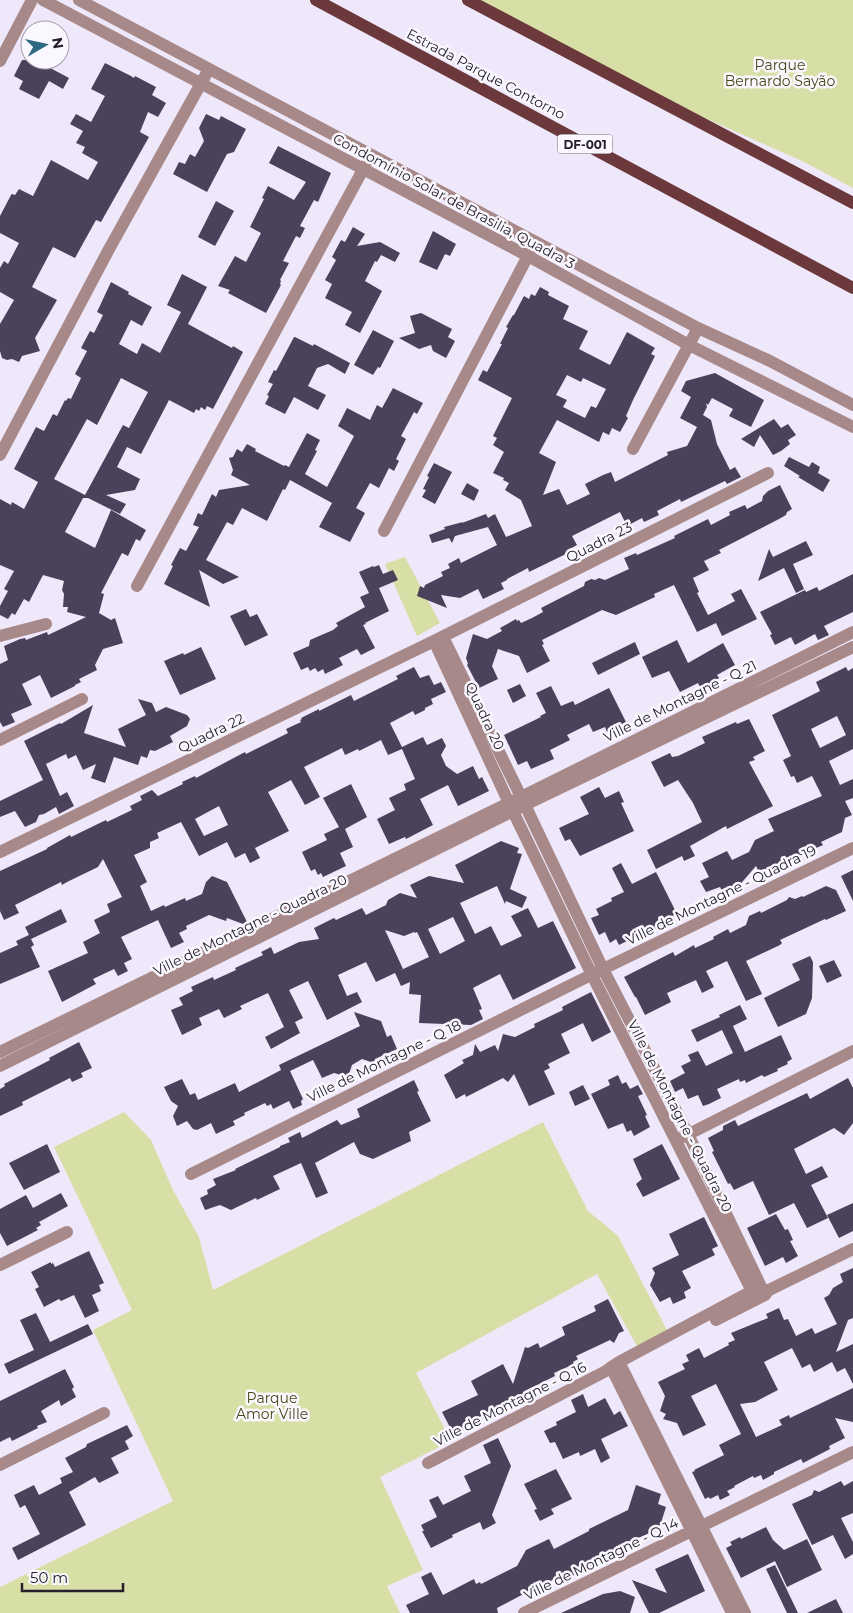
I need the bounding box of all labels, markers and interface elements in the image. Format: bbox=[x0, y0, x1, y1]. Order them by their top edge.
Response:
north arrow bbox=[20, 20, 70, 70]
street label: Estrada Parque Contorno bbox=[404, 25, 568, 124]
text: N bbox=[48, 36, 68, 50]
park label: Parque Bernardo Sayão bbox=[725, 56, 835, 90]
street label: Condomínio Solar de Brasilia, Quadra 3 bbox=[330, 129, 578, 273]
road number: DF-001 bbox=[558, 134, 612, 154]
street label: Quadra 23 bbox=[563, 518, 635, 566]
street label: Ville de Montagne - Q 21 bbox=[600, 656, 760, 746]
street label: Quadra 20 bbox=[461, 679, 509, 753]
street label: Quadra 22 bbox=[175, 709, 247, 757]
street label: Ville de Montagne - Quadra 19 bbox=[623, 841, 819, 949]
street label: Ville de Montagne - Quadra 20 bbox=[150, 870, 350, 980]
street label: Ville de Montagne - Q 18 bbox=[304, 1016, 464, 1106]
street label: Ville de Montagne - Quadra 20 bbox=[624, 1017, 736, 1215]
street label: Ville de Montagne - Q 16 bbox=[431, 1357, 590, 1450]
park label: Parque Amor Ville bbox=[236, 1389, 308, 1423]
street label: Ville de Montagne - Q 14 bbox=[521, 1513, 682, 1604]
scale bar bbox=[22, 1560, 124, 1592]
text: 50 m bbox=[30, 1568, 68, 1587]

